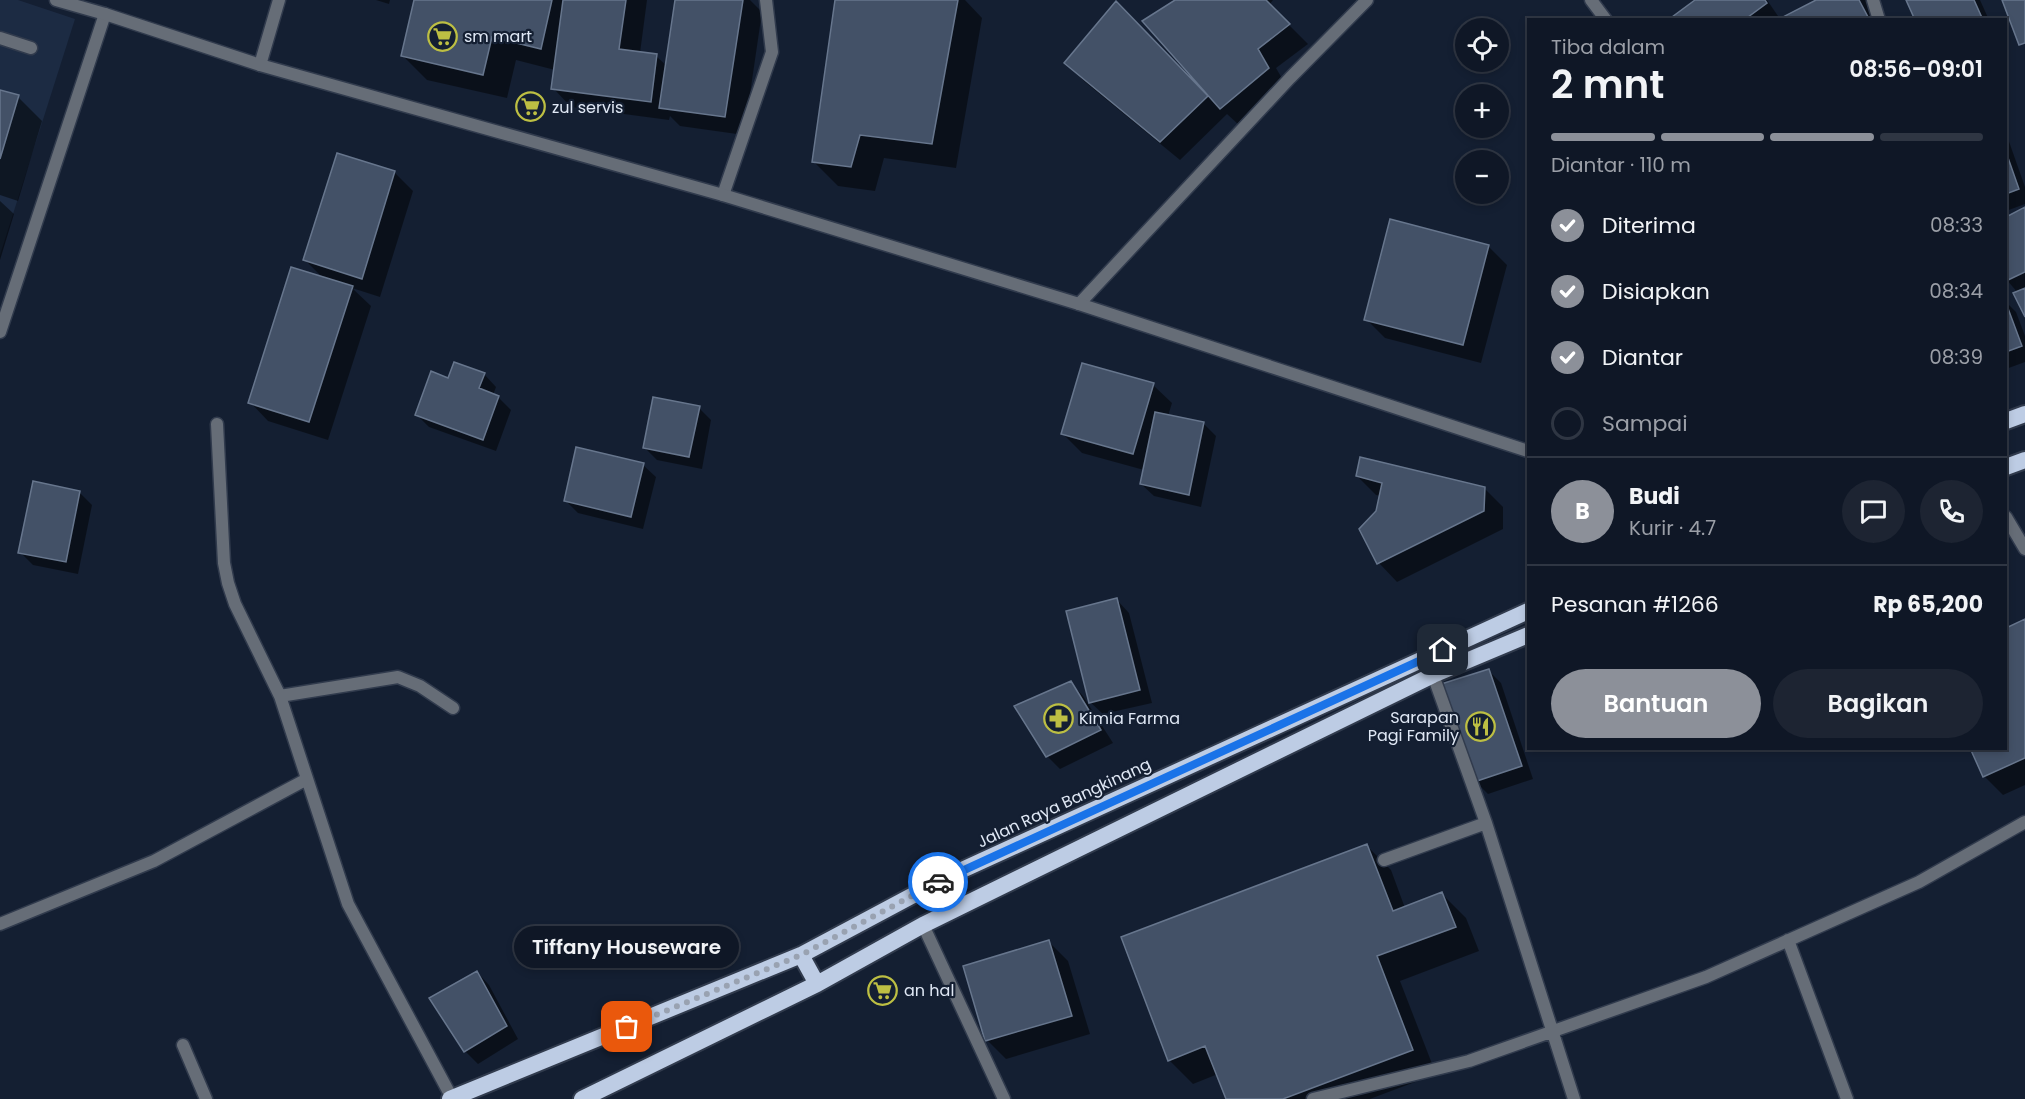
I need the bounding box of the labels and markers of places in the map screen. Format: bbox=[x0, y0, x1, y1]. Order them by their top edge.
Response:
supermarket icon: sm mart bbox=[427, 20, 459, 52]
place label: sm mart bbox=[464, 25, 532, 48]
supermarket icon: zul servis bbox=[515, 91, 547, 123]
place label: zul servis bbox=[552, 96, 623, 119]
pin bbox=[1417, 624, 1468, 675]
pharmacy icon: Kimia Farma bbox=[1042, 702, 1074, 734]
place label: Sarapan Pagi Family bbox=[1368, 706, 1459, 747]
place label: Kimia Farma bbox=[1079, 707, 1180, 730]
restaurant icon: Sarapan Pagi Family bbox=[1464, 710, 1496, 742]
callout: Tiffany Houseware bbox=[514, 925, 740, 967]
supermarket icon: an hal bbox=[867, 974, 899, 1006]
place label: an hal bbox=[904, 979, 954, 1002]
pin bbox=[601, 1001, 652, 1052]

